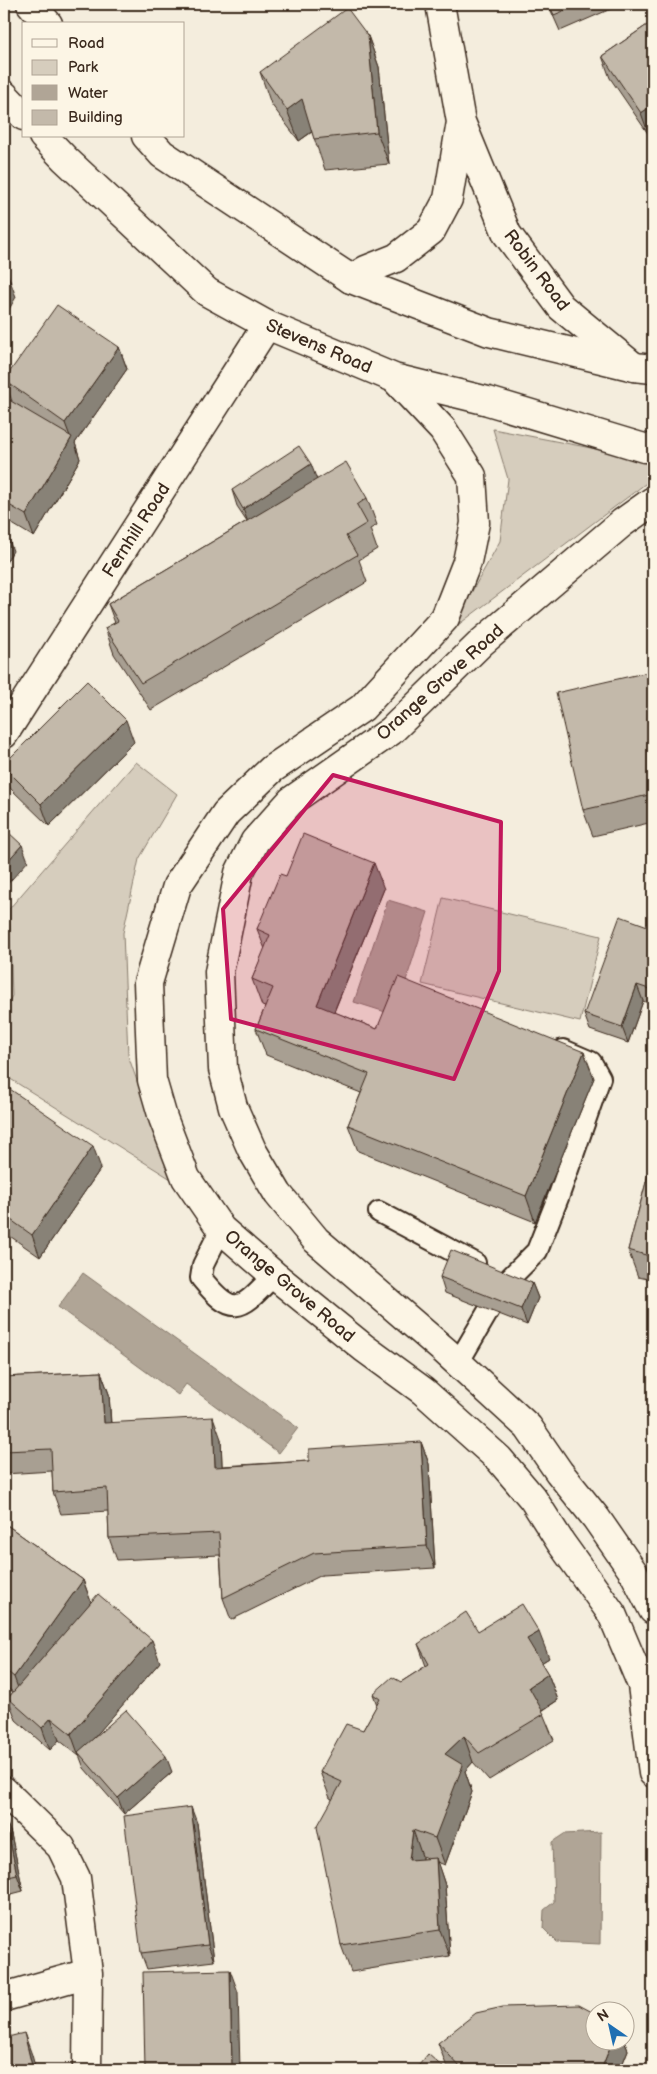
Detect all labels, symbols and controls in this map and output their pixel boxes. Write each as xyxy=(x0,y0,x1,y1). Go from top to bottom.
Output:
legend xyxy=(22,22,185,138)
text: Road xyxy=(68,34,104,53)
text: Park xyxy=(68,58,99,77)
text: Water xyxy=(68,84,108,103)
text: Building xyxy=(68,108,123,127)
street label: Robin Road xyxy=(499,226,574,315)
street label: Stevens Road xyxy=(263,315,375,378)
street label: Fernhill Road xyxy=(98,479,175,581)
street label: Orange Grove Road xyxy=(373,620,508,745)
street label: Orange Grove Road xyxy=(220,1226,359,1347)
north arrow xyxy=(584,2002,634,2052)
text: N xyxy=(594,2006,612,2026)

